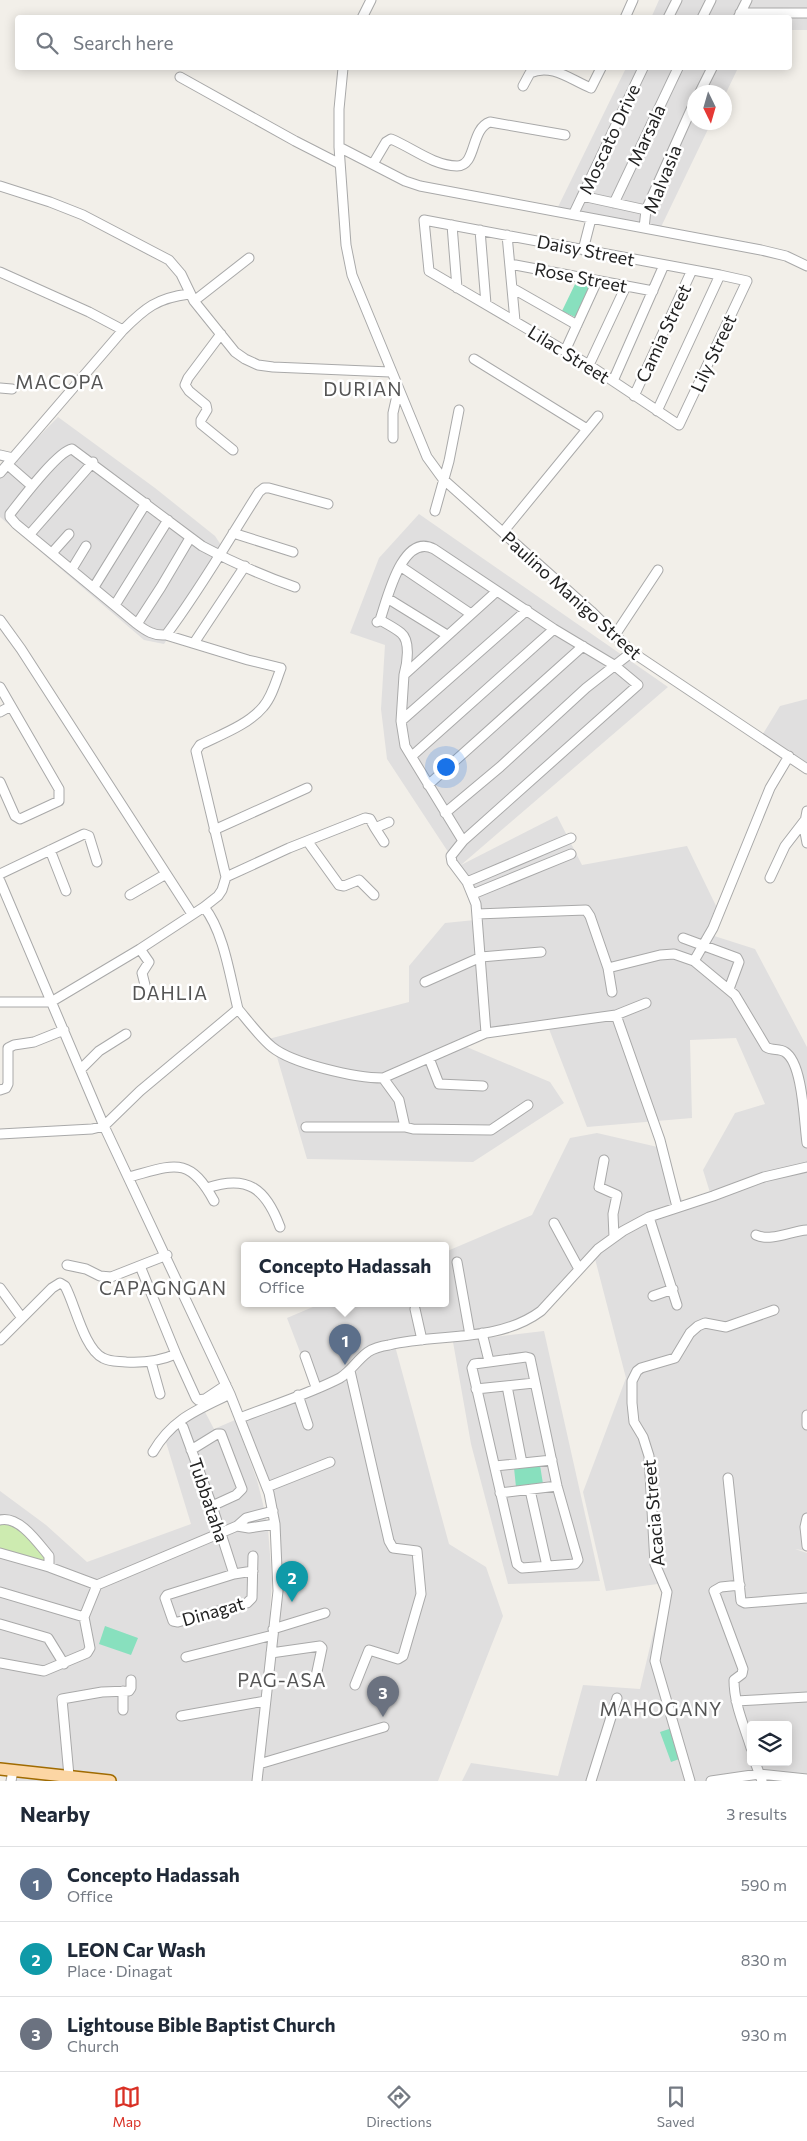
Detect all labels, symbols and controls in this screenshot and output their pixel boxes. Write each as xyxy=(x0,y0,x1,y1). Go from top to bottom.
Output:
search box xyxy=(15,15,792,70)
icon: search xyxy=(33,29,61,57)
text: Search here xyxy=(73,31,173,54)
street label: Moscato Drive xyxy=(574,80,644,198)
north arrow xyxy=(687,85,732,130)
street label: Marsala xyxy=(622,101,670,169)
street label: Malvasia xyxy=(638,142,686,216)
street label: Daisy Street xyxy=(535,230,637,270)
street label: Rose Street xyxy=(533,257,629,297)
street label: Camia Street xyxy=(631,280,695,386)
street label: Lily Street xyxy=(685,311,741,395)
street label: Lilac Street xyxy=(524,320,614,388)
district label: MACOPA xyxy=(15,370,105,393)
district label: DURIAN xyxy=(323,377,403,400)
street label: Paulino Manigo Street xyxy=(498,526,646,664)
your location xyxy=(433,754,459,780)
district label: DAHLIA xyxy=(132,981,208,1004)
popup xyxy=(241,1242,449,1307)
text: Concepto Hadassah xyxy=(259,1254,431,1277)
district label: CAPAGNGAN xyxy=(99,1276,227,1299)
text: Office xyxy=(259,1277,304,1296)
pin: 1 xyxy=(329,1324,361,1365)
street label: Tubbataha xyxy=(184,1455,234,1545)
street label: Acacia Street xyxy=(637,1458,669,1568)
pin: 2 xyxy=(276,1561,308,1602)
street label: Dinagat xyxy=(179,1592,247,1630)
district label: PAG-ASA xyxy=(237,1668,327,1691)
pin: 3 xyxy=(367,1676,399,1717)
district label: MAHOGANY xyxy=(600,1697,722,1720)
map controls xyxy=(747,1721,792,1766)
button: layers xyxy=(747,1721,792,1766)
text: Nearby xyxy=(20,1801,90,1826)
text: 3 results xyxy=(726,1804,787,1823)
text: Concepto Hadassah xyxy=(67,1863,240,1886)
text: 1 xyxy=(32,1875,40,1894)
text: 590 m xyxy=(741,1875,787,1894)
text: Office xyxy=(67,1886,113,1905)
text: LEON Car Wash xyxy=(67,1938,206,1961)
text: 2 xyxy=(31,1950,41,1969)
text: 830 m xyxy=(741,1950,787,1969)
text: Place · Dinagat xyxy=(67,1961,173,1980)
text: Lightouse Bible Baptist Church xyxy=(67,2013,335,2036)
text: 3 xyxy=(31,2025,41,2044)
text: 930 m xyxy=(741,2025,787,2044)
text: Church xyxy=(67,2036,119,2055)
tab: Map xyxy=(112,2083,141,2130)
tab: Directions xyxy=(366,2083,432,2130)
tab: Saved xyxy=(657,2083,695,2130)

